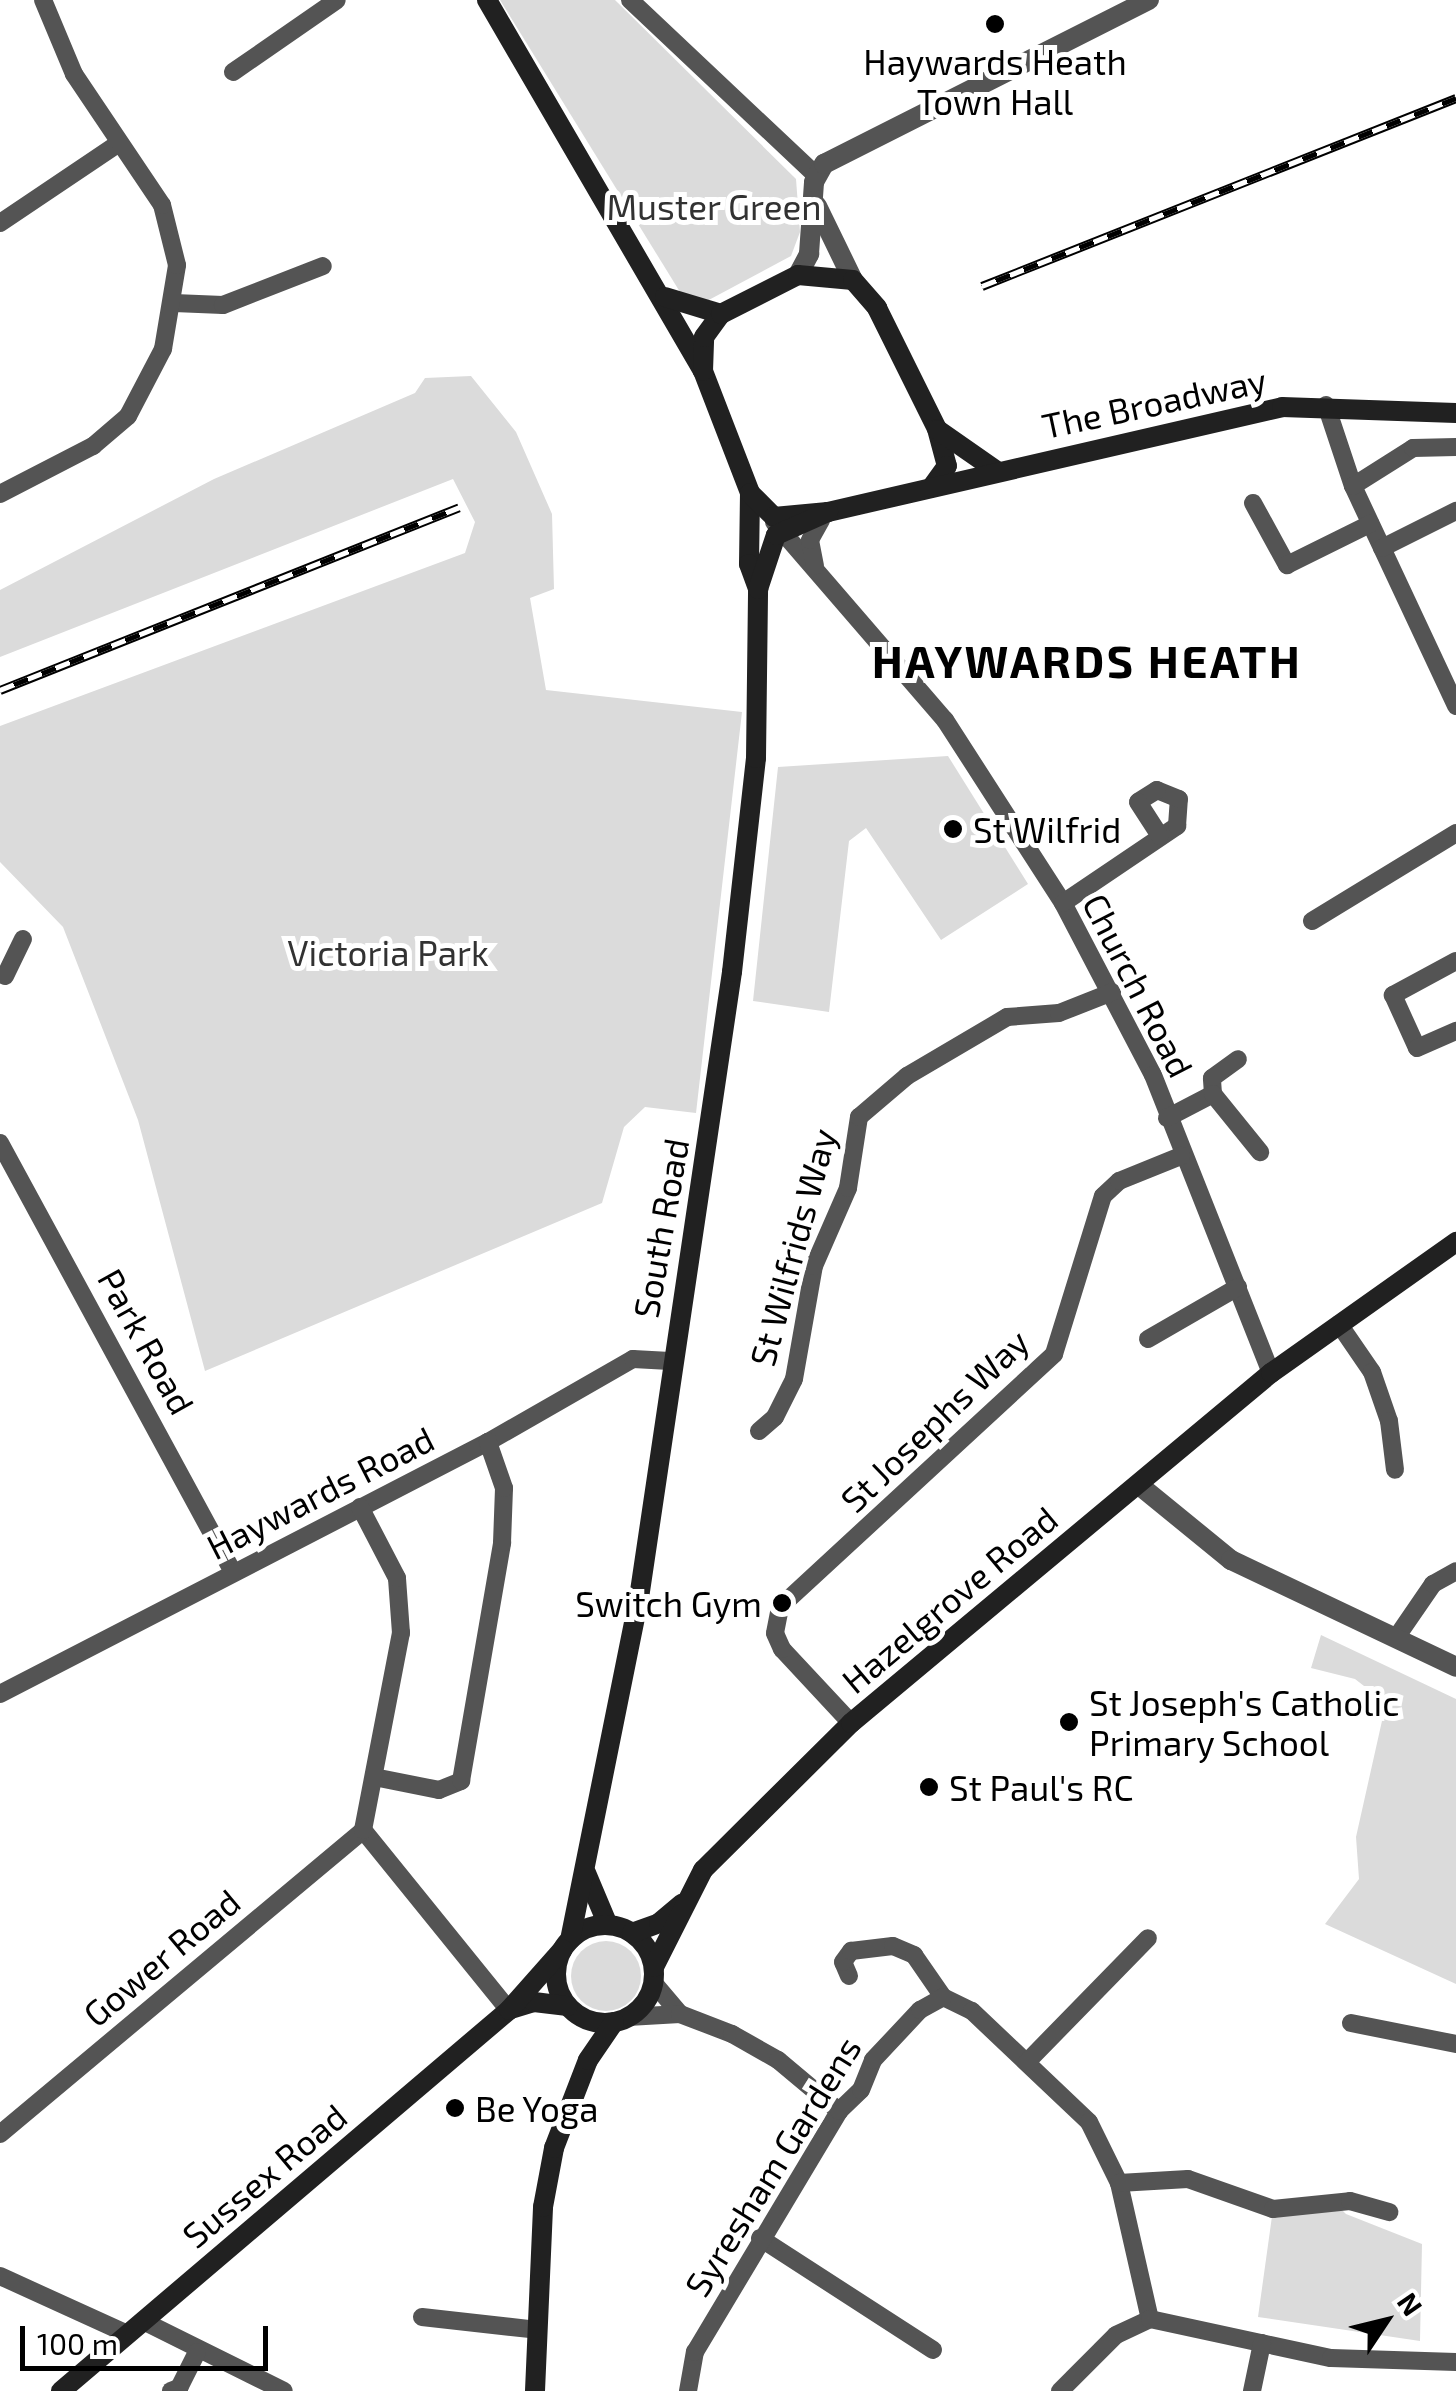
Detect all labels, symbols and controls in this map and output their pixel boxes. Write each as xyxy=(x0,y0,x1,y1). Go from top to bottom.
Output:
marker: Haywards Heath Town Hall xyxy=(984,13,1006,35)
place label: Haywards Heath Town Hall xyxy=(863,40,1127,122)
park label: Muster Green xyxy=(606,185,822,227)
street label: The Broadway xyxy=(1038,358,1270,446)
district label: HAYWARDS HEATH xyxy=(872,634,1302,688)
place label: St Wilfrid xyxy=(973,808,1122,850)
marker: St Wilfrid xyxy=(942,818,964,840)
street label: Church Road xyxy=(1075,887,1203,1083)
park label: Victoria Park xyxy=(287,931,489,973)
street label: St Wilfrids Way xyxy=(740,1123,844,1371)
street label: South Road xyxy=(624,1135,696,1321)
street label: Park Road xyxy=(90,1261,204,1421)
street label: St Josephs Way xyxy=(831,1320,1037,1520)
street label: Haywards Road xyxy=(200,1417,440,1567)
street label: Hazelgrove Road xyxy=(833,1497,1065,1701)
place label: Switch Gym xyxy=(575,1582,762,1624)
marker: Switch Gym xyxy=(771,1592,793,1614)
place label: St Joseph's Catholic Primary School xyxy=(1089,1681,1400,1763)
marker: St Joseph's Catholic Primary School xyxy=(1058,1711,1080,1733)
place label: St Paul's RC xyxy=(949,1766,1133,1808)
marker: St Paul's RC xyxy=(918,1776,940,1798)
street label: Gower Road xyxy=(74,1879,248,2035)
street label: Syresham Gardens xyxy=(675,2029,869,2303)
place label: Be Yoga xyxy=(475,2087,599,2129)
street label: Sussex Road xyxy=(174,2094,354,2256)
marker: Be Yoga xyxy=(444,2097,466,2119)
north arrow xyxy=(1336,2271,1436,2371)
text: N xyxy=(1391,2286,1430,2322)
scale bar xyxy=(25,2306,272,2368)
text: 100 m xyxy=(37,2325,118,2361)

